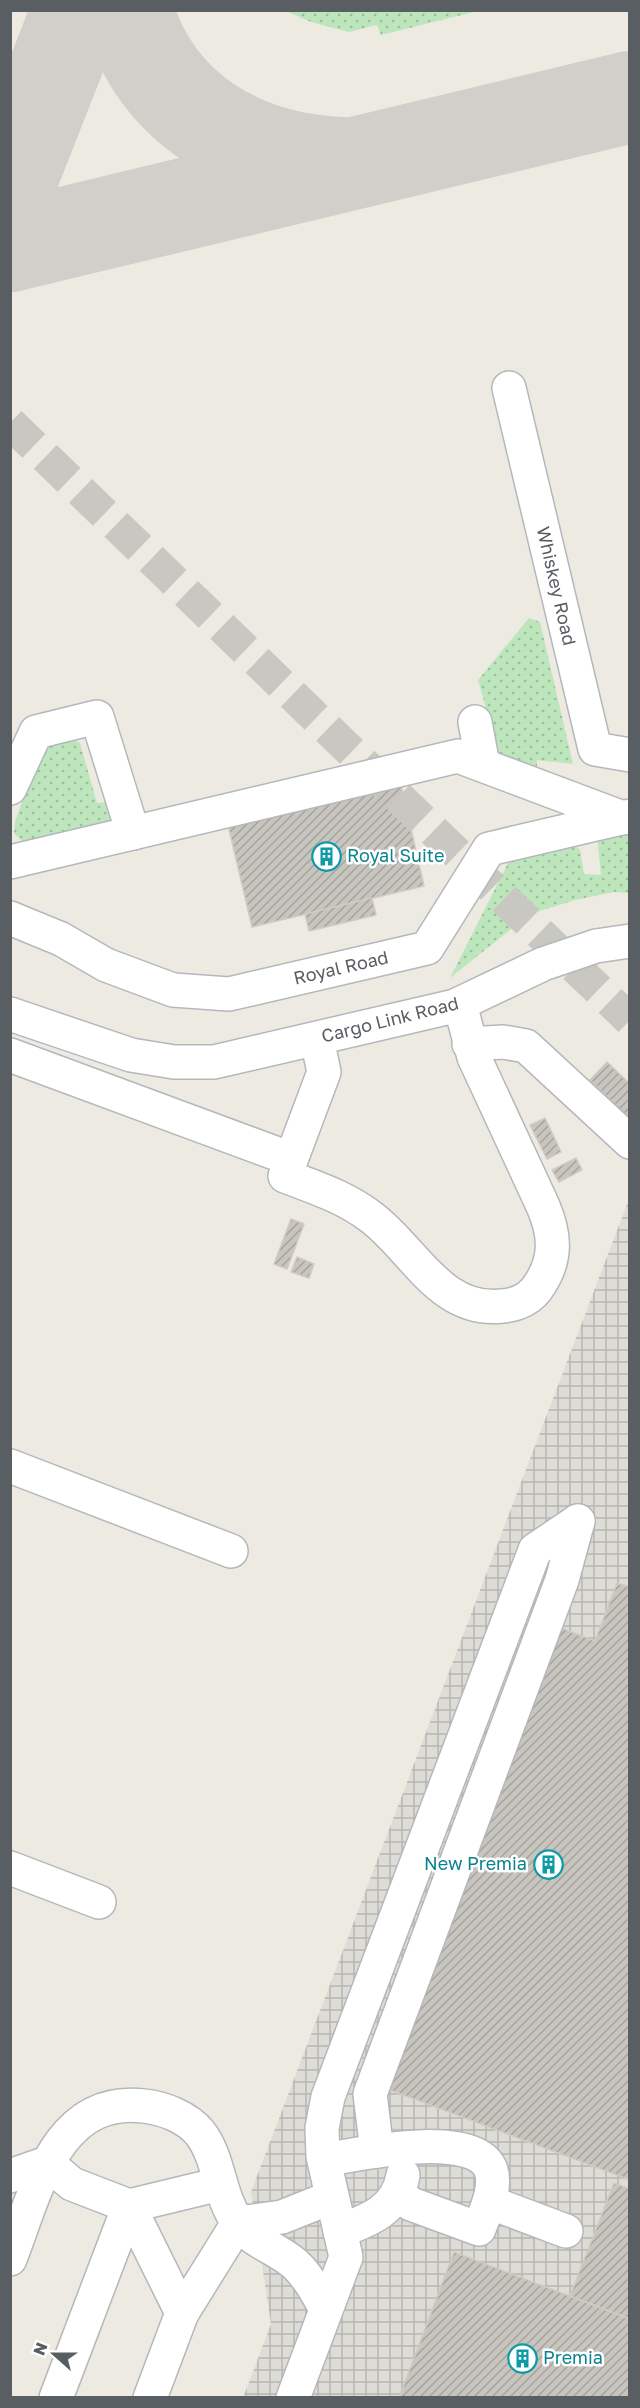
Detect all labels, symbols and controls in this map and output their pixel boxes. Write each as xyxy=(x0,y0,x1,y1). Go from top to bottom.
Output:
street label: Whiskey Road xyxy=(533,524,581,647)
building icon: Royal Suite xyxy=(310,840,342,872)
place label: Royal Suite xyxy=(347,844,444,866)
street label: Royal Road xyxy=(291,945,390,989)
street label: Cargo Link Road xyxy=(319,991,461,1047)
building icon: New Premia xyxy=(532,1848,564,1880)
place label: New Premia xyxy=(424,1852,527,1874)
north arrow xyxy=(24,2324,84,2384)
text: N xyxy=(28,2339,52,2358)
building icon: Premia xyxy=(506,2342,538,2374)
place label: Premia xyxy=(543,2346,603,2368)

